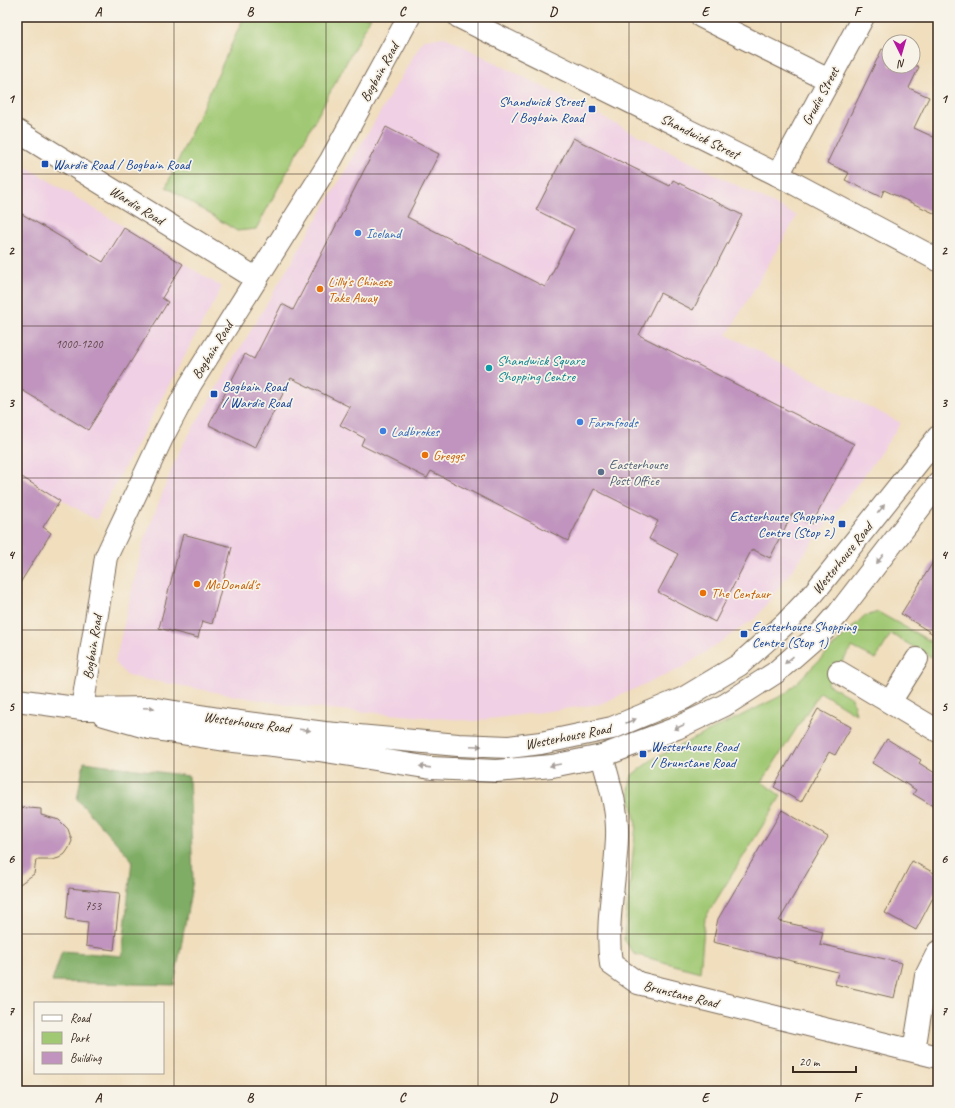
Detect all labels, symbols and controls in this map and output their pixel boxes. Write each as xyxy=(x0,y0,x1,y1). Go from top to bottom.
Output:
text: A xyxy=(95,4,103,20)
text: B xyxy=(247,4,255,20)
text: C xyxy=(399,4,407,20)
text: D xyxy=(549,4,558,20)
text: E xyxy=(702,4,711,20)
text: F xyxy=(854,4,863,20)
north arrow xyxy=(881,34,921,74)
street label: Bogbain Road xyxy=(356,38,404,105)
text: N xyxy=(896,57,906,71)
street label: Grudie Street xyxy=(798,63,843,128)
text: 1 xyxy=(8,91,16,107)
text: 1 xyxy=(941,91,949,107)
place label: Shandwick Street / Bogbain Road xyxy=(499,93,586,126)
marker: Shandwick Street / Bogbain Road xyxy=(587,104,597,114)
street label: Shandwick Street xyxy=(658,110,744,164)
place label: Wardie Road / Bogbain Road xyxy=(53,156,192,173)
marker: Wardie Road / Bogbain Road xyxy=(40,159,50,169)
street label: Wardie Road xyxy=(106,182,169,230)
place label: Iceland xyxy=(366,225,403,242)
marker: Iceland xyxy=(353,228,363,238)
text: 2 xyxy=(8,243,15,259)
text: 2 xyxy=(941,243,948,259)
place label: Lilly's Chinese Take Away xyxy=(328,273,393,306)
marker: Lilly's Chinese Take Away xyxy=(315,284,325,294)
street label: Bogbain Road xyxy=(188,316,238,382)
house number: 1000-1200 xyxy=(55,336,104,352)
place label: Shandwick Square Shopping Centre xyxy=(497,352,586,385)
marker: Shandwick Square Shopping Centre xyxy=(484,363,494,373)
place label: Bogbain Road / Wardie Road xyxy=(222,378,293,411)
marker: Bogbain Road / Wardie Road xyxy=(209,389,219,399)
text: 3 xyxy=(8,395,15,411)
text: 3 xyxy=(941,395,948,411)
place label: Farmfoods xyxy=(588,414,639,431)
marker: Farmfoods xyxy=(575,417,585,427)
place label: Ladbrokes xyxy=(391,423,440,440)
marker: Ladbrokes xyxy=(378,426,388,436)
place label: Greggs xyxy=(433,447,465,464)
marker: Greggs xyxy=(420,450,430,460)
place label: Easterhouse Post Office xyxy=(609,456,669,489)
marker: Easterhouse Post Office xyxy=(596,467,606,477)
one-way arrow xyxy=(877,504,886,515)
place label: Easterhouse Shopping Centre (Stop 2) xyxy=(730,508,835,541)
street label: Westerhouse Road xyxy=(808,517,878,597)
marker: Easterhouse Shopping Centre (Stop 2) xyxy=(837,519,847,529)
text: 4 xyxy=(8,547,16,563)
text: 4 xyxy=(941,547,949,563)
one-way arrow xyxy=(876,554,884,565)
place label: McDonald's xyxy=(205,576,261,593)
marker: McDonald's xyxy=(192,579,202,589)
place label: The Centaur xyxy=(711,585,772,602)
marker: The Centaur xyxy=(698,588,708,598)
street label: Bogbain Road xyxy=(79,611,106,680)
place label: Easterhouse Shopping Centre (Stop 1) xyxy=(752,618,857,651)
marker: Easterhouse Shopping Centre (Stop 1) xyxy=(739,629,749,639)
one-way arrow xyxy=(784,656,795,665)
text: 5 xyxy=(8,699,15,715)
text: 5 xyxy=(941,699,948,715)
one-way arrow xyxy=(143,705,155,712)
street label: Westerhouse Road xyxy=(203,708,294,737)
one-way arrow xyxy=(625,717,637,723)
street label: Westerhouse Road xyxy=(524,719,615,753)
one-way arrow xyxy=(672,725,684,731)
one-way arrow xyxy=(299,727,311,733)
place label: Westerhouse Road / Brunstane Road xyxy=(651,738,741,771)
one-way arrow xyxy=(470,743,483,749)
marker: Westerhouse Road / Brunstane Road xyxy=(638,749,648,759)
one-way arrow xyxy=(548,762,561,768)
one-way arrow xyxy=(419,764,431,770)
text: 6 xyxy=(8,851,15,867)
text: 6 xyxy=(941,851,948,867)
house number: 753 xyxy=(85,898,103,914)
street label: Brunstane Road xyxy=(642,977,722,1013)
legend xyxy=(34,1002,164,1074)
text: 7 xyxy=(8,1003,15,1019)
text: 7 xyxy=(941,1003,948,1019)
text: Road xyxy=(70,1010,92,1026)
text: Park xyxy=(70,1030,91,1046)
scale bar xyxy=(793,1048,856,1074)
text: Building xyxy=(70,1050,102,1066)
text: 20 m xyxy=(799,1054,821,1070)
text: A xyxy=(95,1090,103,1106)
text: B xyxy=(247,1090,255,1106)
text: C xyxy=(399,1090,407,1106)
text: D xyxy=(549,1090,558,1106)
text: E xyxy=(702,1090,711,1106)
text: F xyxy=(854,1090,863,1106)

